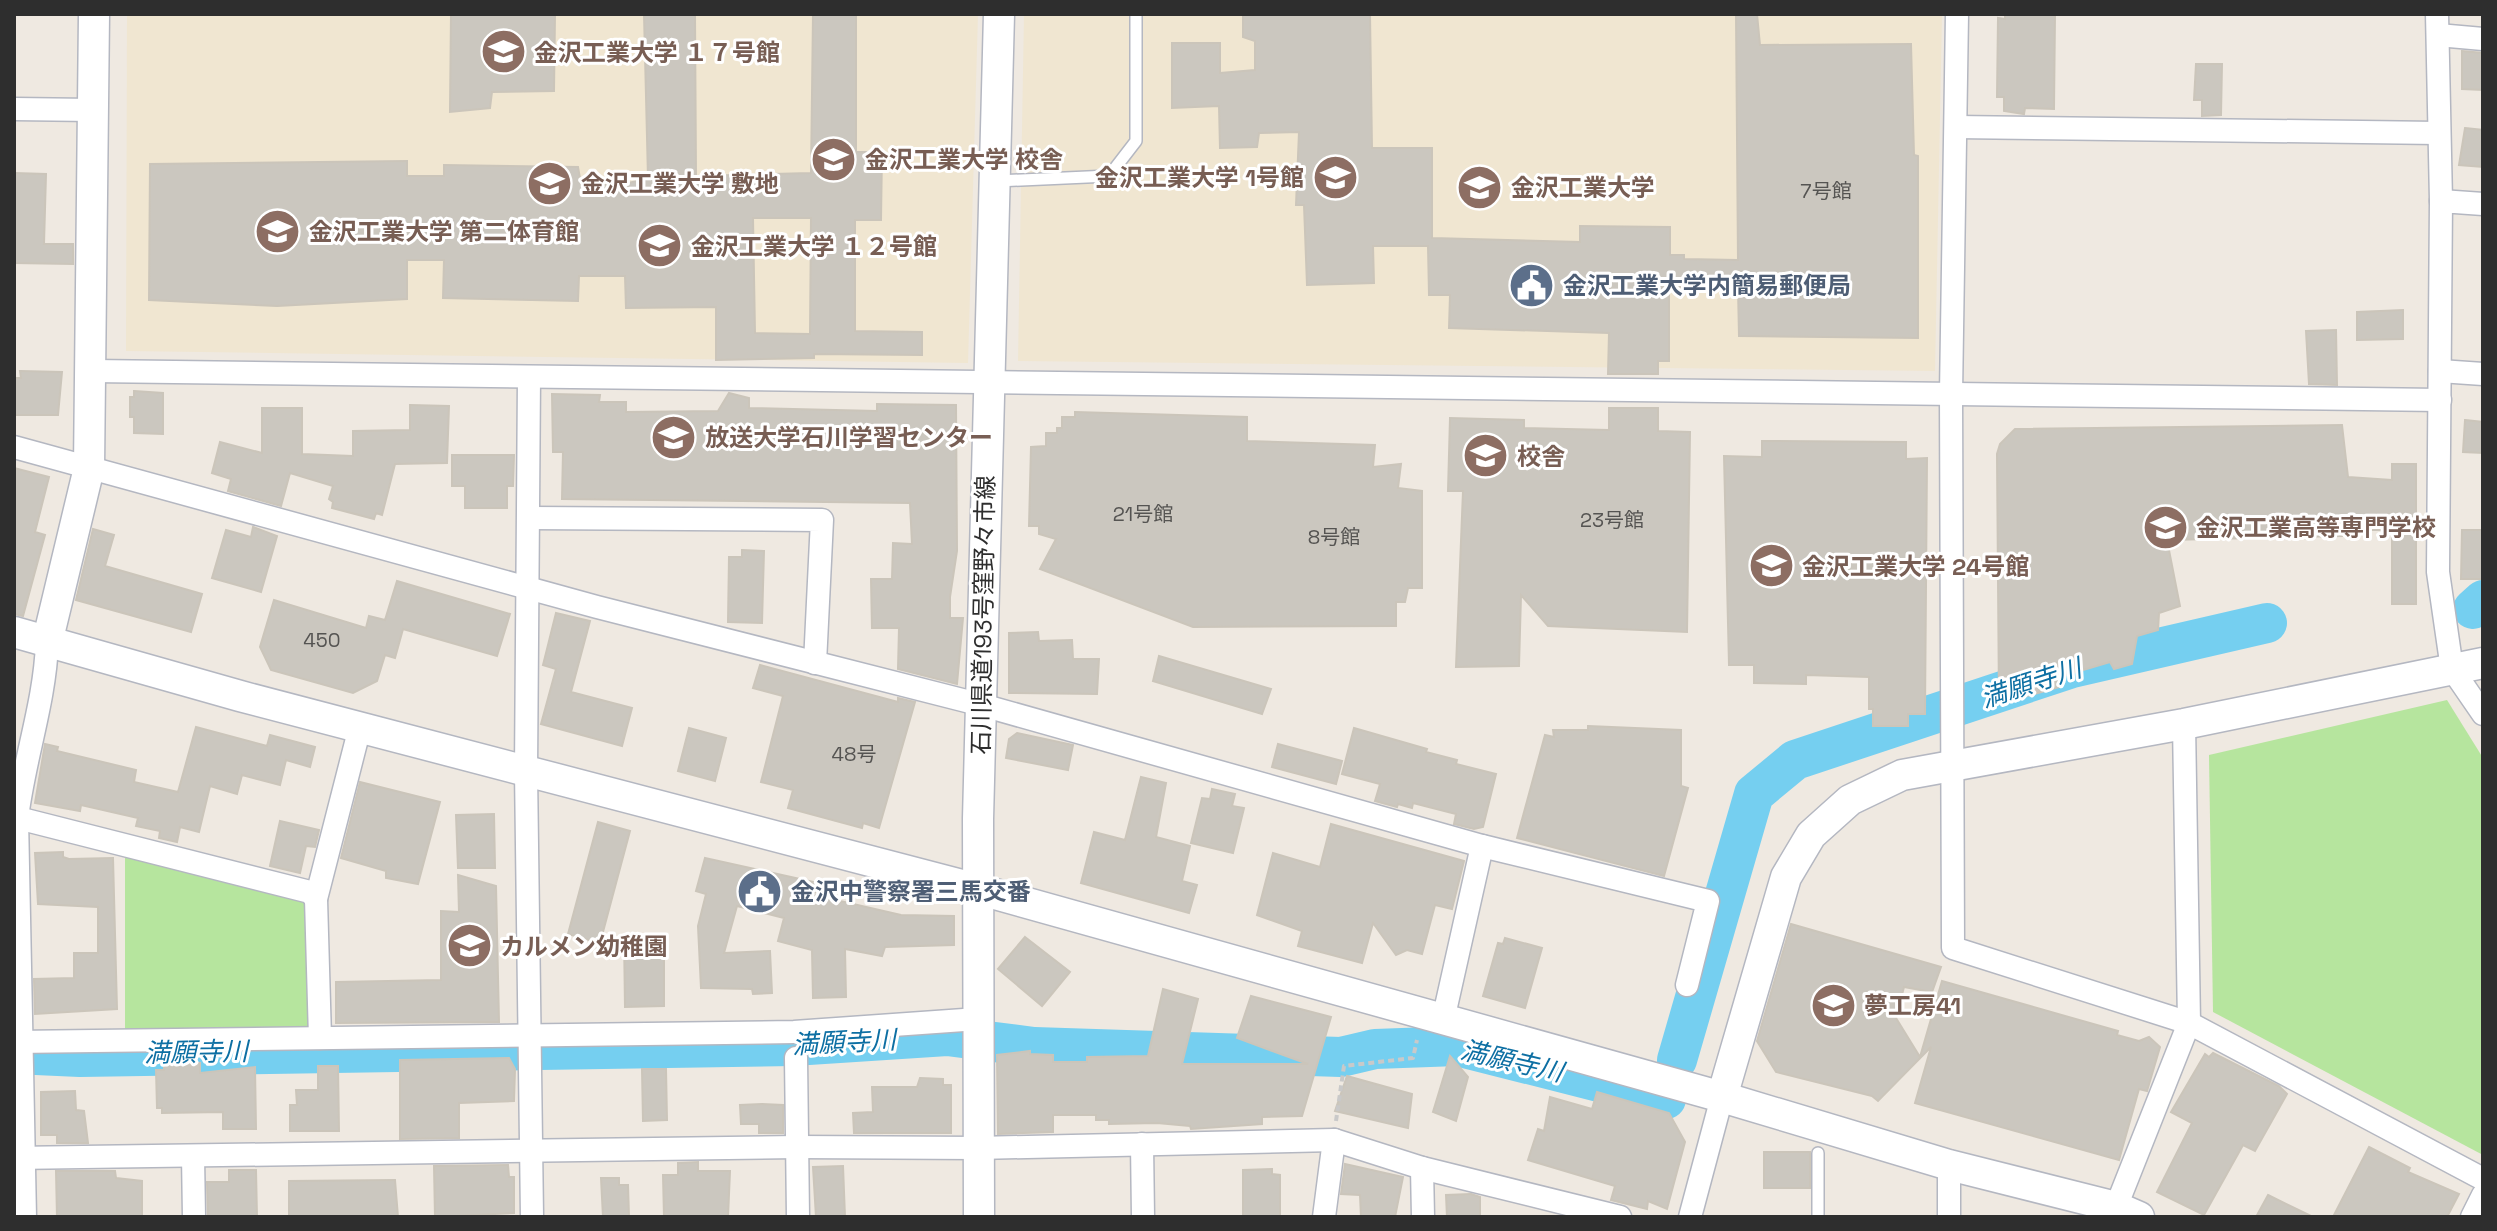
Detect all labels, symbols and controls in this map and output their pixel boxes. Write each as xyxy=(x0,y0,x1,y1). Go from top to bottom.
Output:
school or university icon: 金沢工業大学 １７号館 xyxy=(479,28,527,76)
place label: 金沢工業大学 １７号館 xyxy=(534,37,780,68)
school or university icon: 金沢工業大学 校舎 xyxy=(810,135,858,183)
place label: 金沢工業大学 校舎 xyxy=(865,144,1063,175)
school or university icon: 金沢工業大学 1号館 xyxy=(1311,153,1359,201)
school or university icon: 金沢工業大学 敷地 xyxy=(526,159,574,207)
place label: 金沢工業大学 1号館 xyxy=(1095,162,1304,193)
school or university icon: 金沢工業大学 xyxy=(1456,163,1504,211)
place label: 金沢工業大学 敷地 xyxy=(581,168,779,199)
place label: 金沢工業大学 xyxy=(1511,172,1655,203)
house number: 7号館 xyxy=(1800,178,1852,204)
school or university icon: 金沢工業大学 第二体育館 xyxy=(254,207,302,255)
place label: 金沢工業大学 第二体育館 xyxy=(309,216,579,247)
school or university icon: 金沢工業大学 １２号館 xyxy=(636,222,684,270)
place label: 金沢工業大学 １２号館 xyxy=(691,231,937,262)
public building icon: 金沢工業大学内簡易郵便局 xyxy=(1508,261,1556,309)
place label: 金沢工業大学内簡易郵便局 xyxy=(1563,270,1851,301)
school or university icon: 放送大学石川学習センター xyxy=(650,413,698,461)
place label: 放送大学石川学習センター xyxy=(705,422,993,453)
school or university icon: 校舎 xyxy=(1462,432,1510,480)
place label: 校舎 xyxy=(1517,441,1565,472)
street label: 石川県道193号窪野々市線 xyxy=(965,475,1001,755)
house number: 21号館 xyxy=(1113,501,1173,527)
school or university icon: 金沢工業高等専門学校 xyxy=(2141,503,2189,551)
house number: 23号館 xyxy=(1580,507,1644,533)
place label: 金沢工業高等専門学校 xyxy=(2196,512,2436,543)
house number: 8号館 xyxy=(1308,524,1360,550)
school or university icon: 金沢工業大学 24号館 xyxy=(1747,542,1795,590)
place label: 金沢工業大学 24号館 xyxy=(1802,551,2029,582)
house number: 450 xyxy=(303,627,341,653)
water label: 満願寺川 xyxy=(1976,650,2089,715)
house number: 48号 xyxy=(832,741,876,767)
public building icon: 金沢中警察署三馬交番 xyxy=(736,867,784,915)
place label: 金沢中警察署三馬交番 xyxy=(791,876,1031,907)
school or university icon: カルメン幼稚園 xyxy=(445,922,493,970)
place label: カルメン幼稚園 xyxy=(500,931,668,962)
school or university icon: 夢工房41 xyxy=(1809,981,1857,1029)
place label: 夢工房41 xyxy=(1864,990,1961,1021)
water label: 満願寺川 xyxy=(791,1022,900,1062)
water label: 満願寺川 xyxy=(1458,1033,1569,1090)
water label: 満願寺川 xyxy=(144,1034,251,1070)

